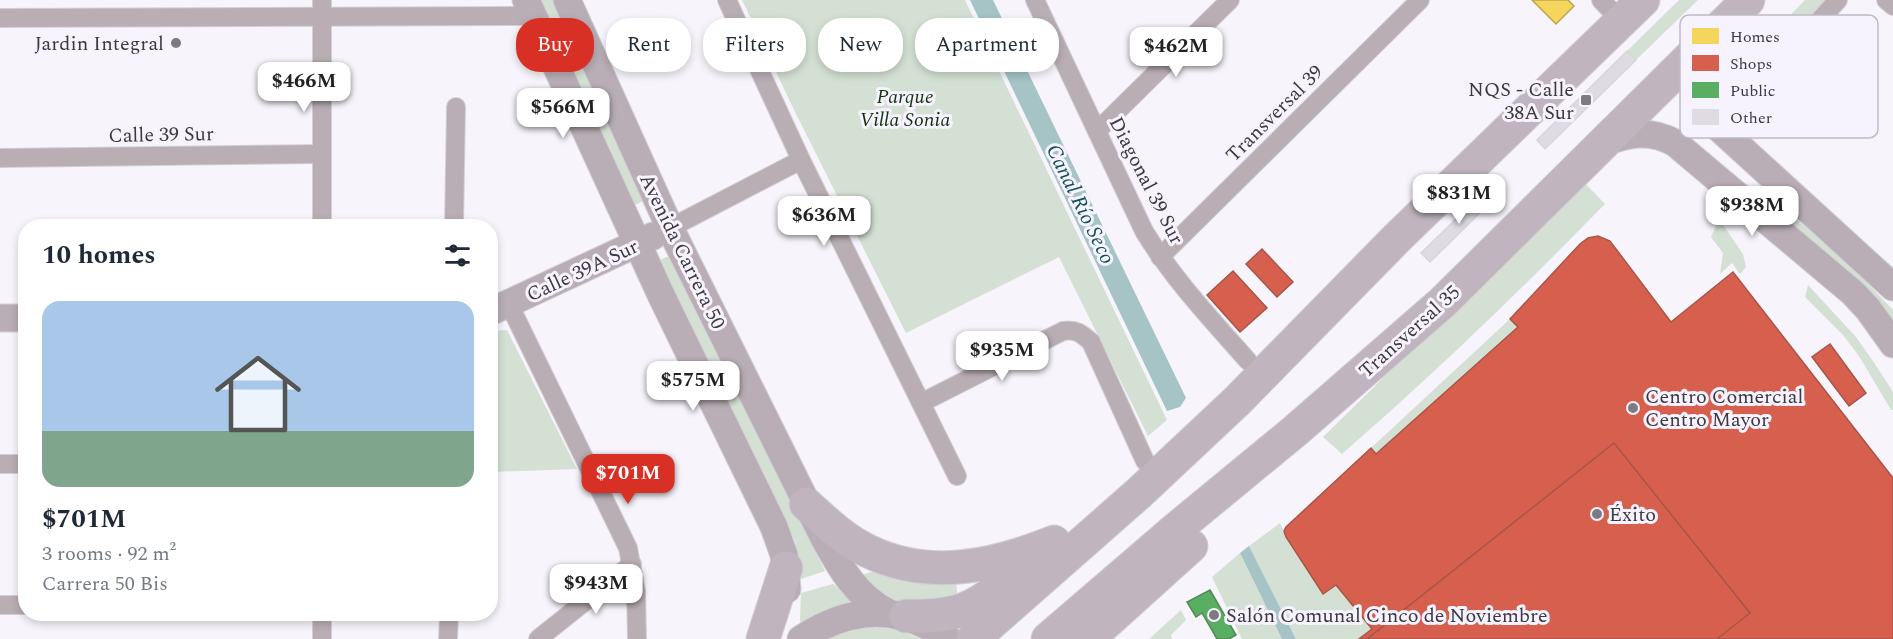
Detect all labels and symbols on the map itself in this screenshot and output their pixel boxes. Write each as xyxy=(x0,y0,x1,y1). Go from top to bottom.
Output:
legend xyxy=(1680,15,1878,138)
text: Homes xyxy=(1730,25,1780,49)
pin: $462M xyxy=(1134,27,1218,78)
place label: Jardin Integral xyxy=(34,29,164,59)
marker: Jardin Integral xyxy=(169,36,183,50)
text: Shops xyxy=(1730,52,1772,76)
street label: Transversal 39 xyxy=(1219,58,1330,169)
pin: $466M xyxy=(262,62,346,113)
place label: NQS - Calle 38A Sur xyxy=(1468,75,1574,128)
text: Public xyxy=(1730,79,1776,103)
park label: Parque Villa Sonia xyxy=(860,82,950,135)
pin: $566M xyxy=(521,88,605,139)
marker: NQS - Calle 38A Sur xyxy=(1579,93,1593,107)
text: Other xyxy=(1730,106,1772,130)
street label: Diagonal 39 Sur xyxy=(1101,111,1191,250)
street label: Calle 39 Sur xyxy=(108,119,214,151)
water label: Canal Río Seco xyxy=(1037,139,1123,270)
street label: Avenida Carrera 50 xyxy=(631,168,733,334)
pin: $831M xyxy=(1417,174,1501,225)
pin: $938M xyxy=(1710,186,1794,237)
pin: $636M xyxy=(782,196,866,247)
street label: Calle 39A Sur xyxy=(522,232,643,310)
street label: Transversal 35 xyxy=(1352,278,1467,386)
pin: $935M xyxy=(960,331,1044,382)
pin: $575M xyxy=(651,361,735,412)
place label: Centro Comercial Centro Mayor xyxy=(1645,382,1803,435)
marker: Centro Comercial Centro Mayor xyxy=(1626,401,1640,415)
pin: $701M xyxy=(586,454,670,505)
place label: Éxito xyxy=(1609,500,1656,530)
marker: Éxito xyxy=(1590,507,1604,521)
pin: $943M xyxy=(554,564,638,615)
place label: Salón Comunal Cinco de Noviembre xyxy=(1226,601,1548,631)
marker: Salón Comunal Cinco de Noviembre xyxy=(1207,608,1221,622)

